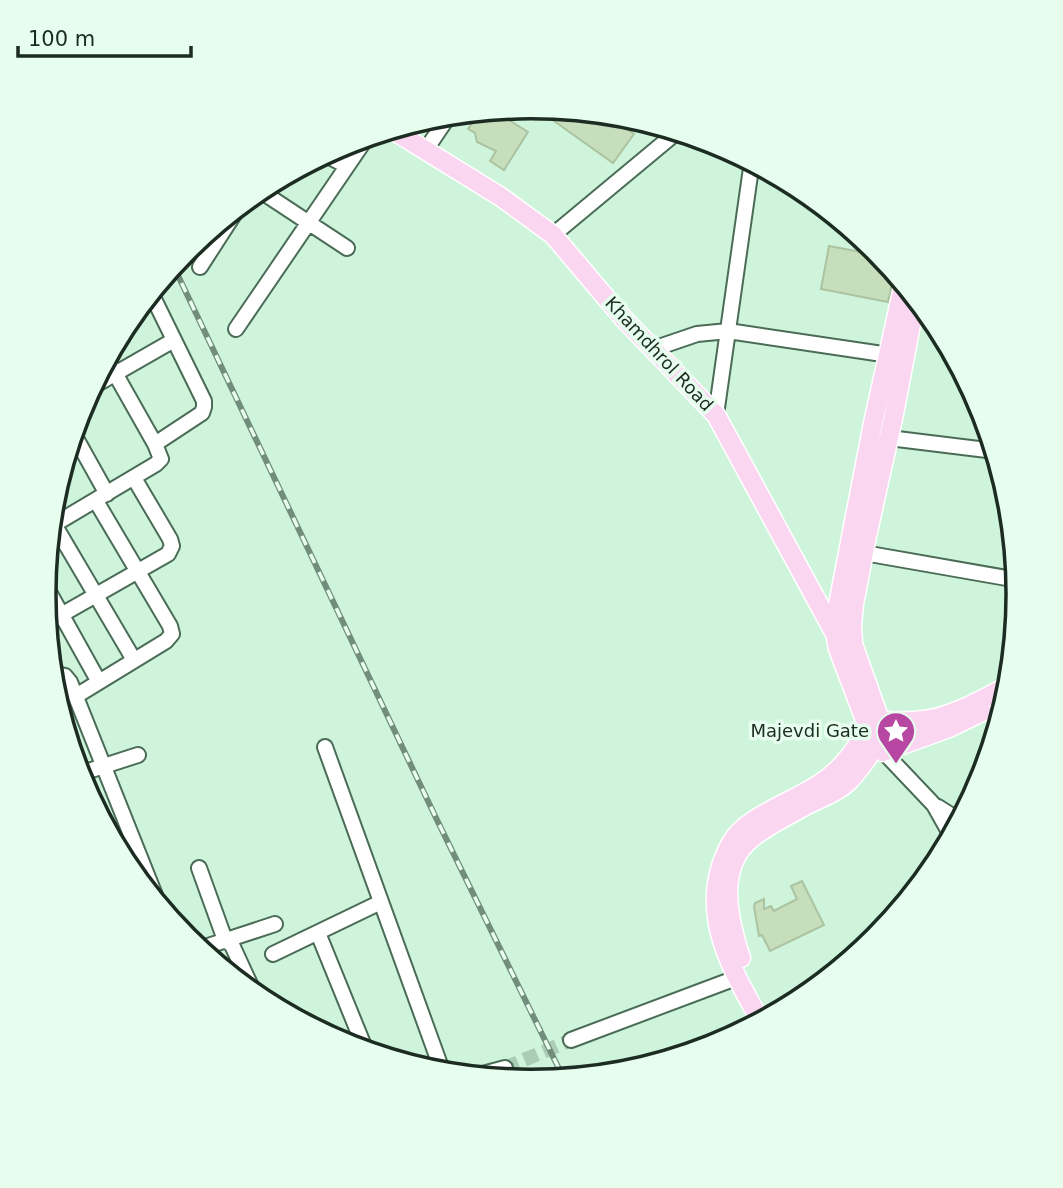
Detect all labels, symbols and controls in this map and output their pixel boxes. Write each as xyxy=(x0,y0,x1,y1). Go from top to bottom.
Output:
scale bar xyxy=(18,14,191,58)
text: 100 m xyxy=(28,27,95,51)
street label: Khamdhrol Road xyxy=(601,292,718,415)
place icon: Majevdi Gate xyxy=(875,710,917,765)
place label: Majevdi Gate xyxy=(750,720,869,741)

